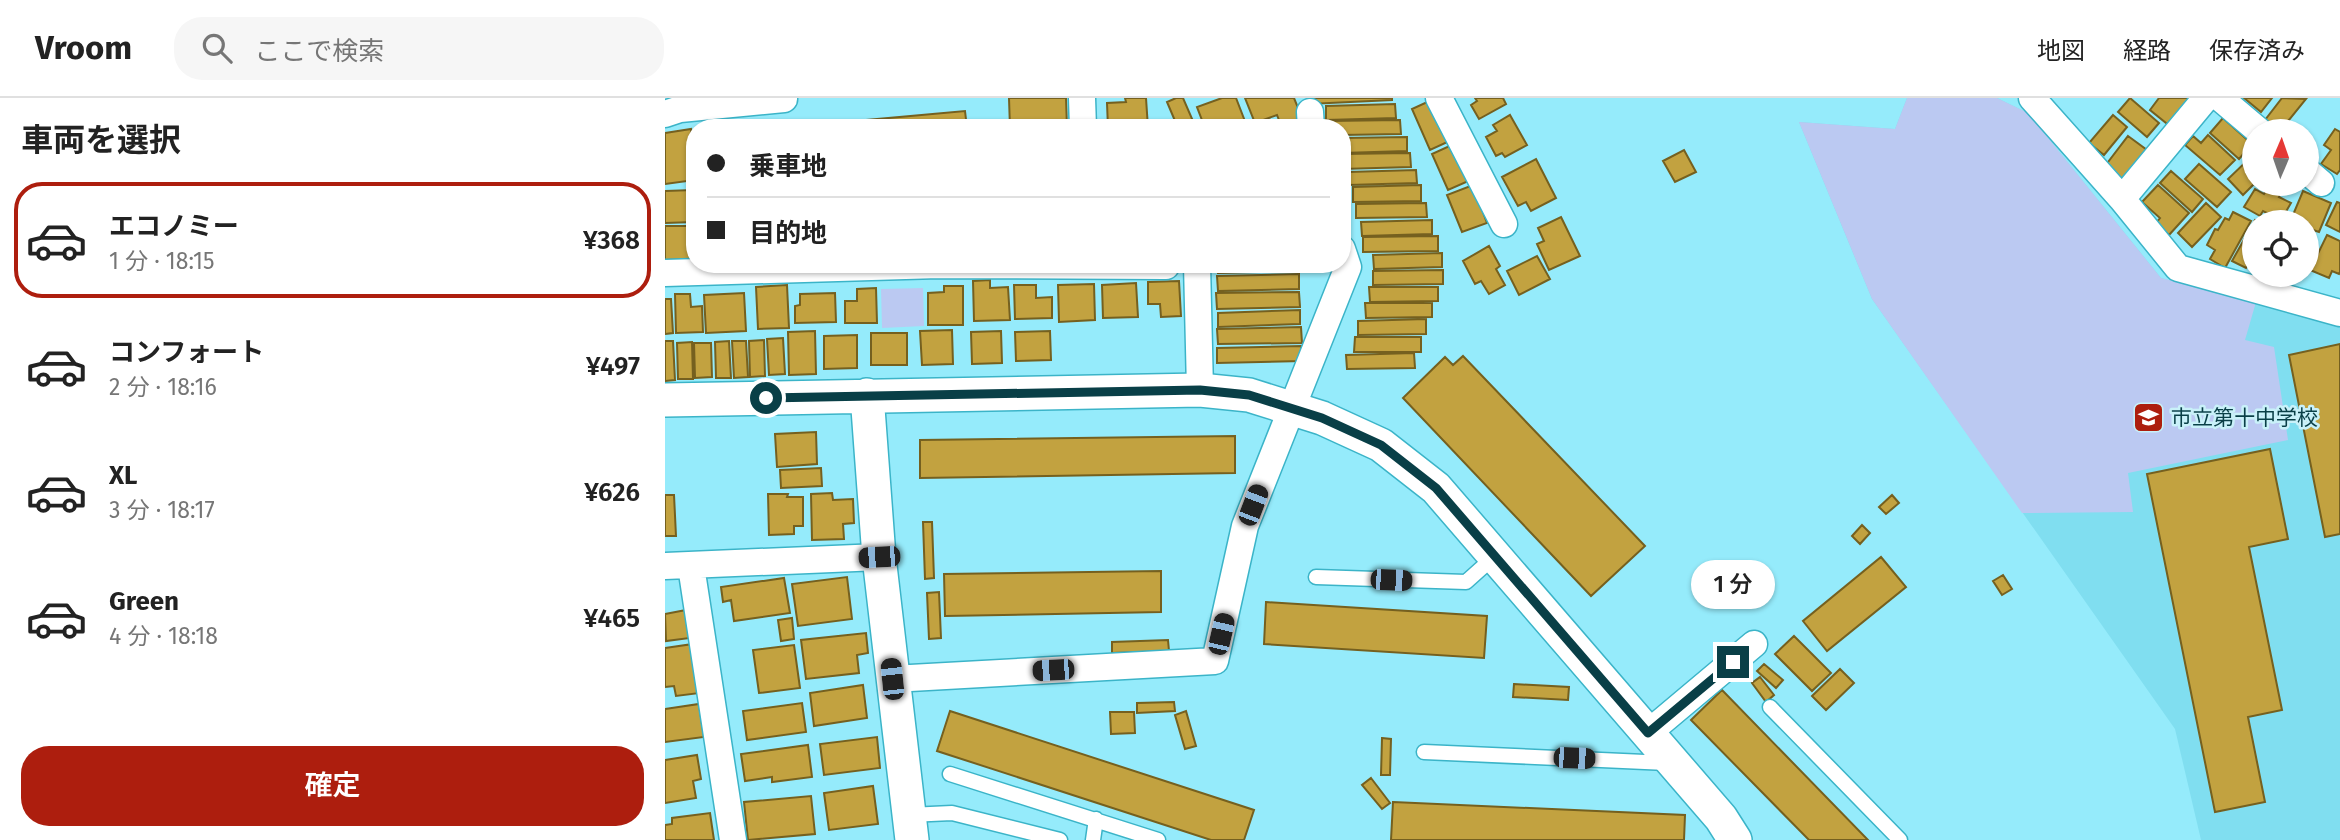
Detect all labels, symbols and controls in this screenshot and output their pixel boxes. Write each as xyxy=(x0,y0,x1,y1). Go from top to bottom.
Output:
search box xyxy=(174,17,664,80)
text: Vroom xyxy=(35,28,132,68)
icon: search xyxy=(198,29,236,67)
text: ここで検索 xyxy=(254,36,384,67)
text: 地図 xyxy=(2037,37,2085,65)
text: 経路 xyxy=(2123,37,2171,65)
text: 保存済み xyxy=(2209,37,2305,65)
north arrow xyxy=(2242,119,2319,196)
map controls xyxy=(2242,119,2319,287)
text: 車両を選択 xyxy=(21,121,181,159)
text: 乗車地 xyxy=(749,151,827,182)
icon: car xyxy=(25,209,88,272)
button: locate xyxy=(2242,210,2319,287)
text: エコノミー xyxy=(109,211,239,242)
text: 目的地 xyxy=(749,218,827,249)
text: ¥368 xyxy=(583,225,640,256)
text: 1 分 · 18:15 xyxy=(109,247,214,275)
icon: car xyxy=(25,335,88,398)
text: コンフォート xyxy=(109,337,264,368)
text: ¥497 xyxy=(586,351,640,382)
text: 2 分 · 18:16 xyxy=(109,373,217,401)
route start xyxy=(750,382,782,414)
school or university icon: 市立第十中学校 xyxy=(2131,401,2165,435)
place label: 市立第十中学校 xyxy=(2171,405,2318,431)
text: XL xyxy=(109,460,137,491)
icon: car xyxy=(25,461,88,524)
text: ¥626 xyxy=(584,477,640,508)
car xyxy=(1236,482,1271,528)
text: 3 分 · 18:17 xyxy=(109,496,215,524)
car xyxy=(858,545,901,569)
callout: 1 分 xyxy=(1691,560,1775,610)
car xyxy=(1370,569,1413,591)
text: 1 分 xyxy=(1713,570,1753,598)
text: Green xyxy=(109,586,179,617)
icon: car xyxy=(25,587,88,650)
text: ¥465 xyxy=(583,603,640,634)
car xyxy=(1207,611,1236,657)
text: 4 分 · 18:18 xyxy=(109,622,218,650)
route end xyxy=(1717,646,1749,678)
car xyxy=(880,657,905,701)
car xyxy=(1032,658,1075,682)
button: 確定 xyxy=(21,746,644,826)
car xyxy=(1553,747,1596,769)

